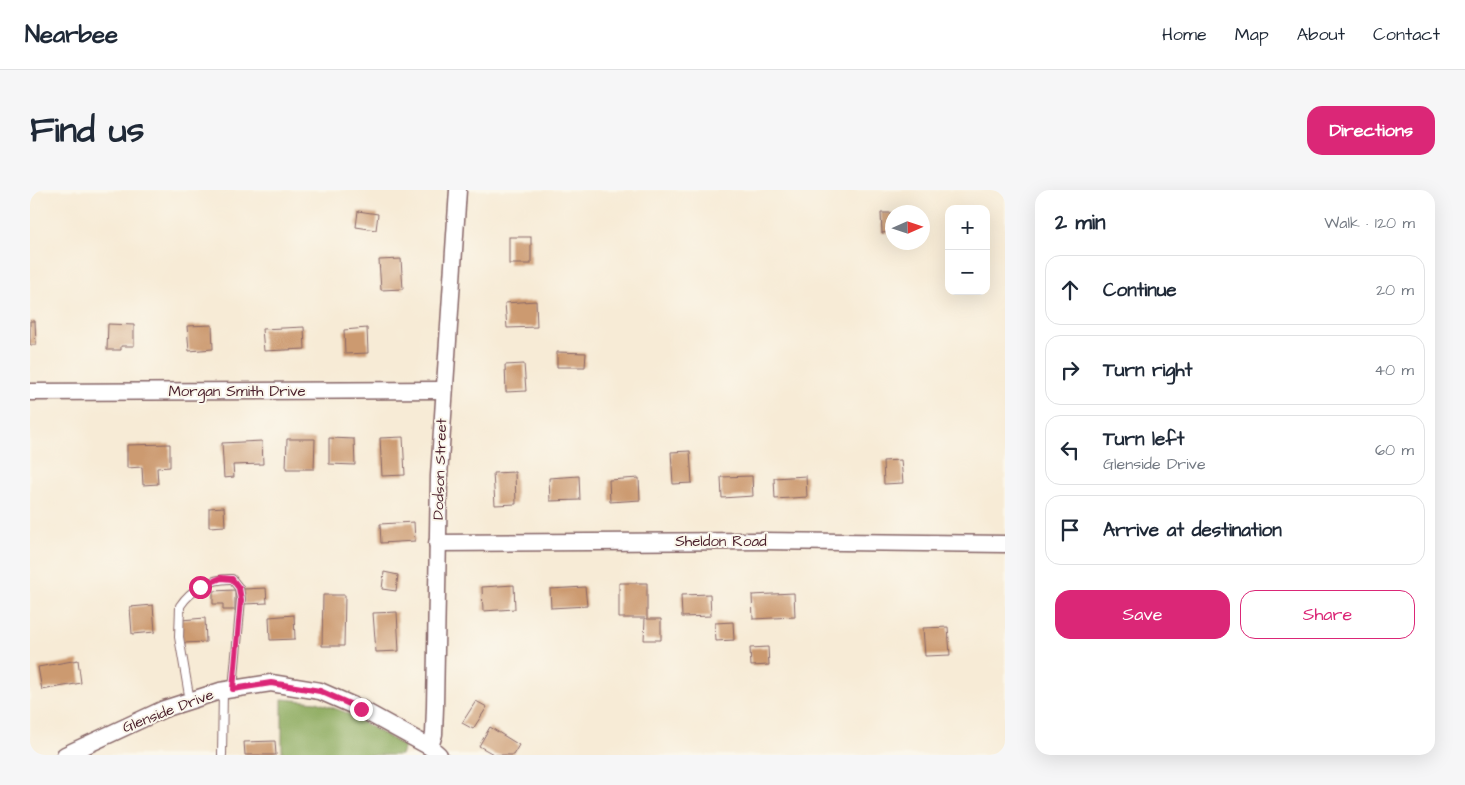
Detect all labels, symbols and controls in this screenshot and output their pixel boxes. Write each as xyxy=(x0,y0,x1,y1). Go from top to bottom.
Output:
text: Nearbee xyxy=(25,18,118,52)
text: Home xyxy=(1162,22,1207,47)
text: Map xyxy=(1235,22,1269,47)
text: About xyxy=(1297,22,1345,47)
text: Contact xyxy=(1373,22,1440,47)
text: Find us xyxy=(30,106,144,155)
button: Directions xyxy=(1307,106,1435,155)
north arrow xyxy=(885,205,930,250)
map controls xyxy=(945,205,990,295)
button: + xyxy=(945,205,990,250)
text: 2 min xyxy=(1055,208,1105,237)
text: Walk · 120 m xyxy=(1324,212,1415,234)
button: − xyxy=(945,250,990,295)
icon: ahead xyxy=(1056,276,1084,304)
text: Continue xyxy=(1103,277,1177,304)
text: 20 m xyxy=(1376,279,1414,301)
icon: right xyxy=(1056,356,1084,384)
text: Turn right xyxy=(1103,357,1192,384)
text: 40 m xyxy=(1374,359,1414,381)
street label: Morgan Smith Drive xyxy=(168,381,306,403)
street label: Dodson Street xyxy=(428,418,452,520)
text: Turn left xyxy=(1103,426,1184,453)
icon: left xyxy=(1056,436,1084,464)
text: 60 m xyxy=(1375,439,1414,461)
text: Glenside Drive xyxy=(1103,453,1206,475)
icon: arrive xyxy=(1056,516,1084,544)
text: Arrive at destination xyxy=(1103,517,1282,544)
street label: Sheldon Road xyxy=(675,531,767,552)
route start xyxy=(189,576,212,599)
button: Save xyxy=(1055,590,1230,639)
button: Share xyxy=(1240,590,1415,639)
street label: Glenside Drive xyxy=(119,684,217,738)
route end xyxy=(350,698,373,721)

